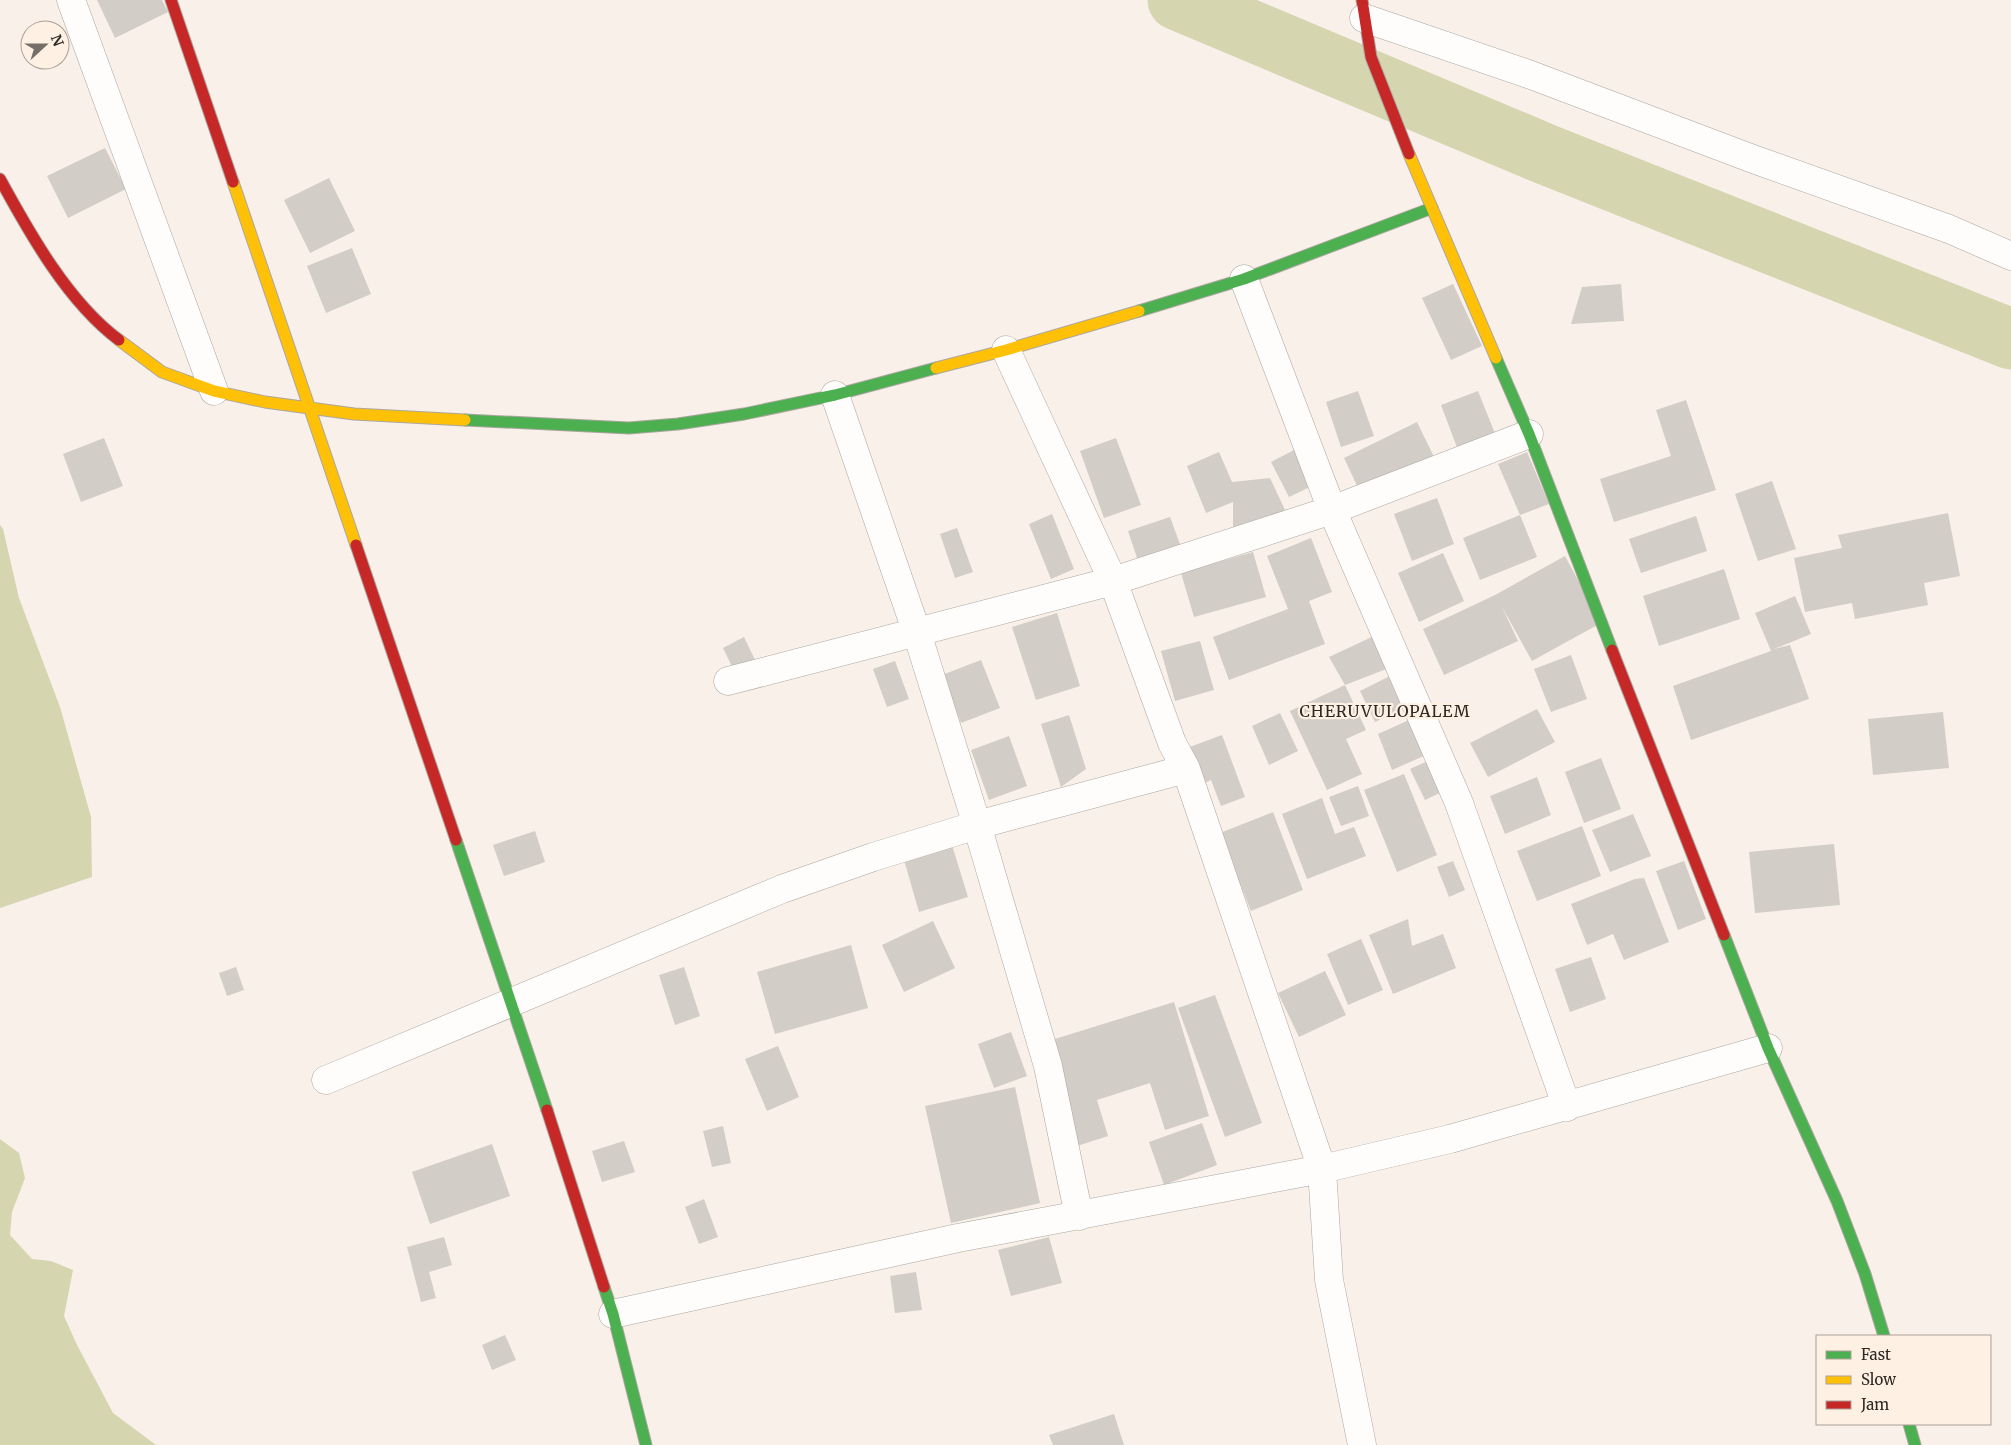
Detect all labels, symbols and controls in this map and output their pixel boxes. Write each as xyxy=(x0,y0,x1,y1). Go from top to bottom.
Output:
north arrow xyxy=(20,20,70,70)
text: N xyxy=(47,32,68,49)
district label: CHERUVULOPALEM xyxy=(1299,701,1471,721)
legend xyxy=(1816,1335,1991,1425)
text: Fast xyxy=(1861,1345,1891,1364)
text: Slow xyxy=(1861,1370,1896,1389)
text: Jam xyxy=(1860,1395,1889,1414)

